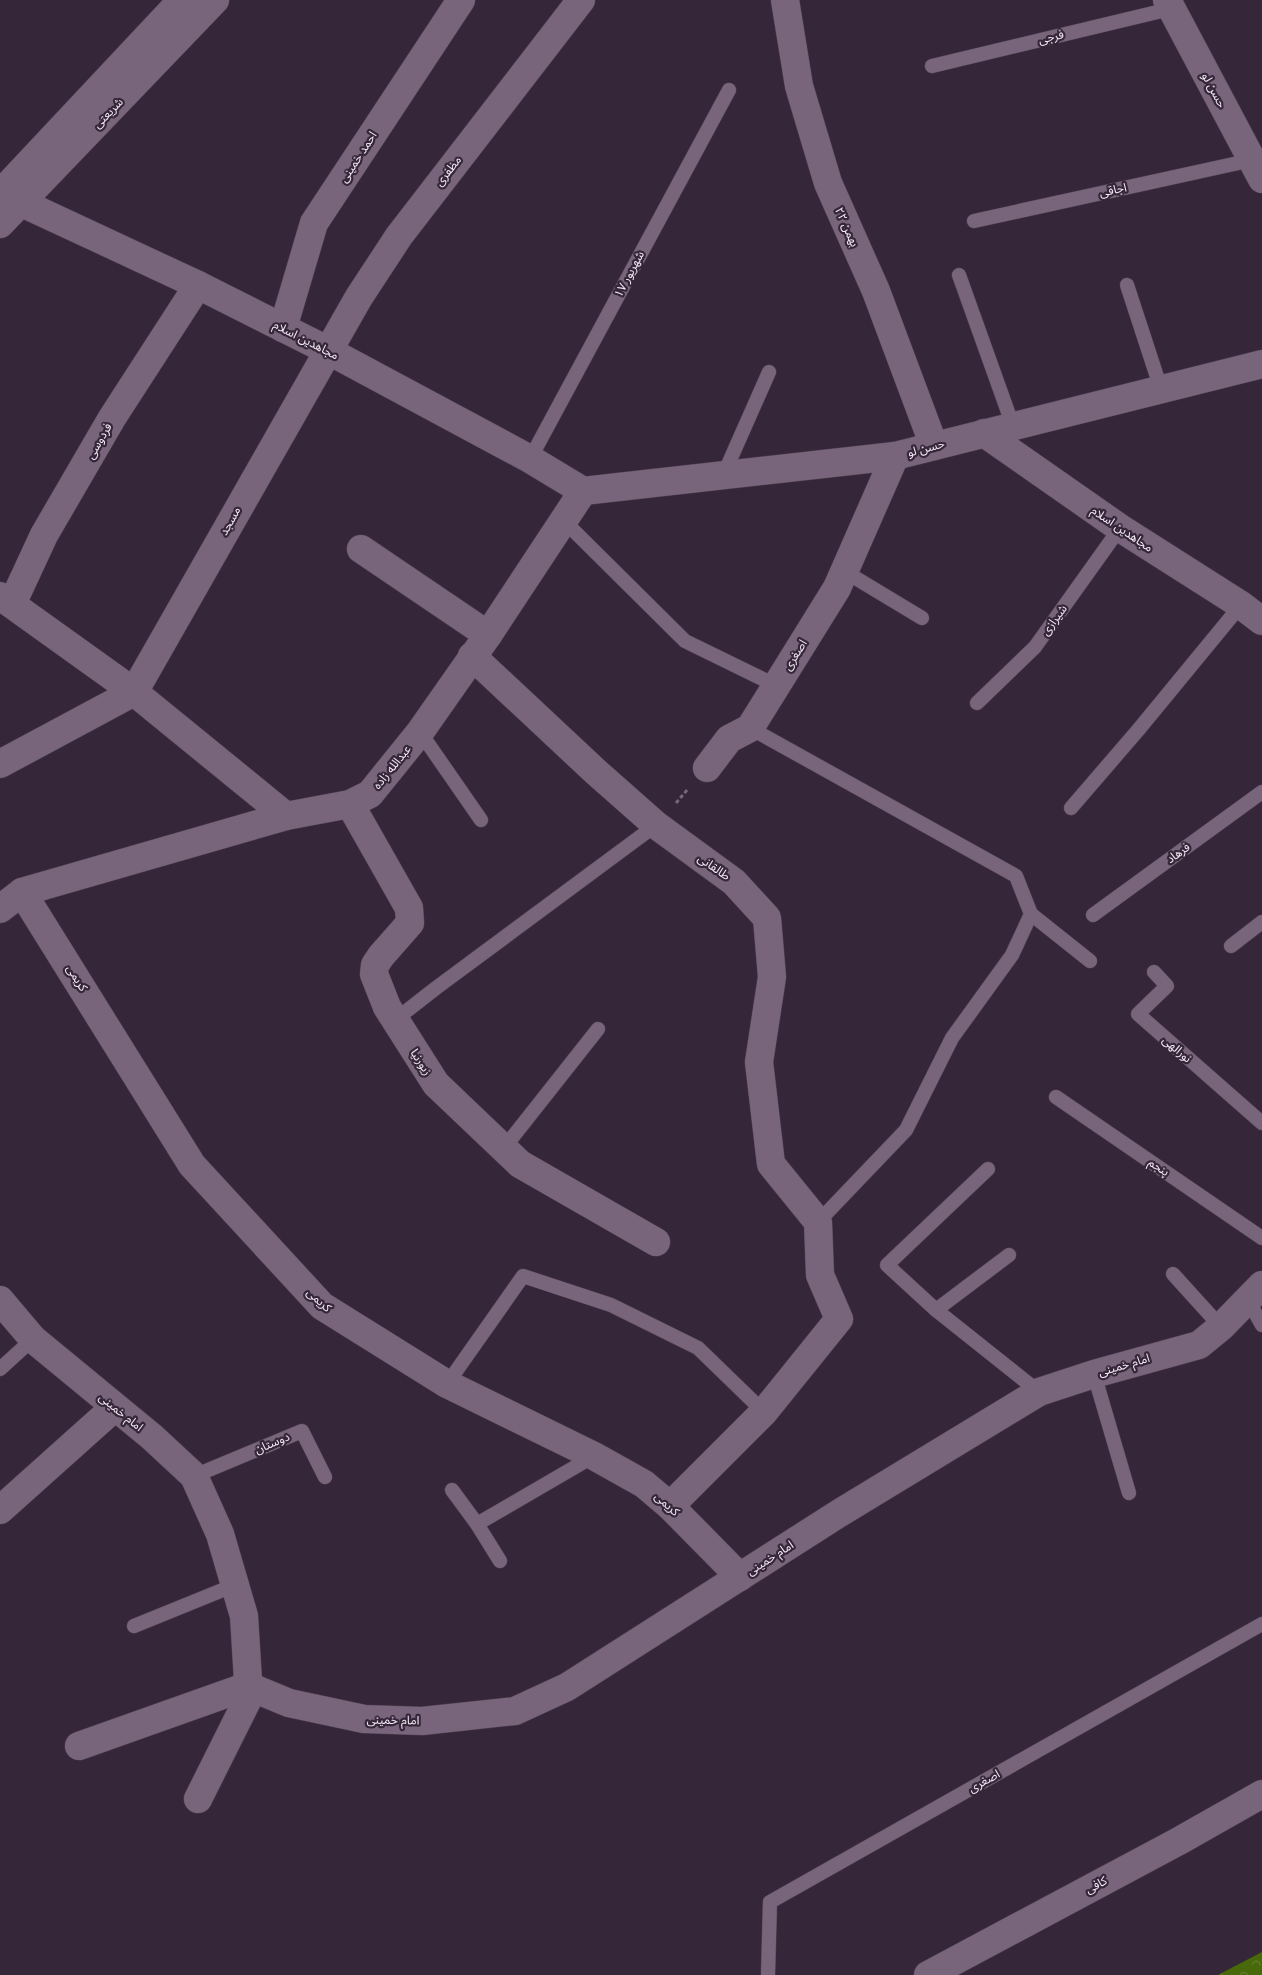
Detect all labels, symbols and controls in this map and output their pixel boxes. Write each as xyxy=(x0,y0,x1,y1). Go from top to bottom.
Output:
street label: فرجی xyxy=(1036,25,1065,48)
street label: حسن لو xyxy=(1198,69,1231,111)
street label: شریعتی xyxy=(89,93,127,132)
street label: احمد خمینی xyxy=(335,128,381,186)
street label: مظفری xyxy=(430,152,465,190)
street label: اجاقی xyxy=(1098,178,1128,201)
street label: ۲۲ بهمن xyxy=(831,204,864,249)
street label: ۱۷ شهریور xyxy=(609,248,648,300)
street label: مجاهدین اسلام xyxy=(270,316,342,364)
street label: فردوسی xyxy=(81,420,116,462)
street label: حسن لو xyxy=(905,434,946,461)
street label: مجاهدین اسلام xyxy=(1087,502,1157,556)
street label: مسجد xyxy=(215,503,244,538)
street label: شیرازی xyxy=(1037,601,1071,639)
street label: اصغری xyxy=(778,636,811,674)
street label: عبدالله زاده xyxy=(368,741,415,792)
street label: فرهاد xyxy=(1162,838,1193,867)
street label: طالقانی xyxy=(695,849,734,884)
street label: کریمی xyxy=(63,961,93,995)
street label: نورالهی xyxy=(1159,1031,1196,1066)
street label: زیورنیا xyxy=(407,1045,436,1078)
street label: پنجم xyxy=(1145,1153,1173,1181)
street label: کریمی xyxy=(303,1284,336,1316)
street label: امام خمینی xyxy=(1096,1349,1152,1381)
street label: امام خمینی xyxy=(95,1388,147,1436)
street label: دوستان xyxy=(252,1427,292,1458)
street label: کریمی xyxy=(651,1488,684,1520)
street label: امام خمینی xyxy=(743,1536,797,1580)
street label: امام خمینی xyxy=(366,1711,420,1729)
street label: اصغری xyxy=(965,1765,1003,1796)
street label: کافی xyxy=(1082,1871,1111,1897)

